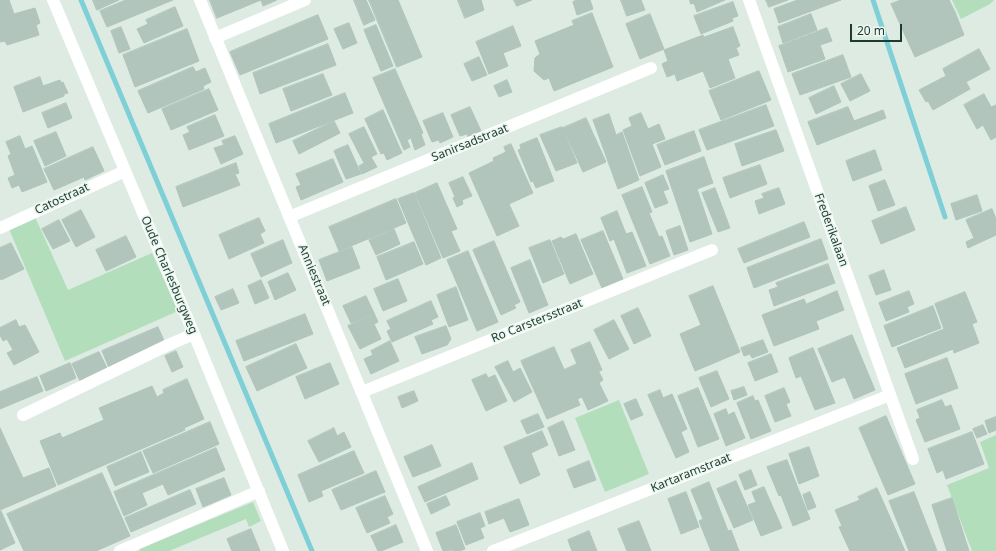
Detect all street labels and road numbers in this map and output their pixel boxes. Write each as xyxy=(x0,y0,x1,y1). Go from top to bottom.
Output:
street label: Sanirsadstraat xyxy=(430,121,510,165)
street label: Catostraat xyxy=(32,180,92,218)
street label: Frederikalaan xyxy=(811,191,851,269)
street label: Oude Charlesburgweg xyxy=(138,214,200,336)
street label: Anniestraat xyxy=(295,242,333,308)
street label: Ro Carstersstraat xyxy=(489,296,585,346)
street label: Kartaramstraat xyxy=(649,450,733,496)

